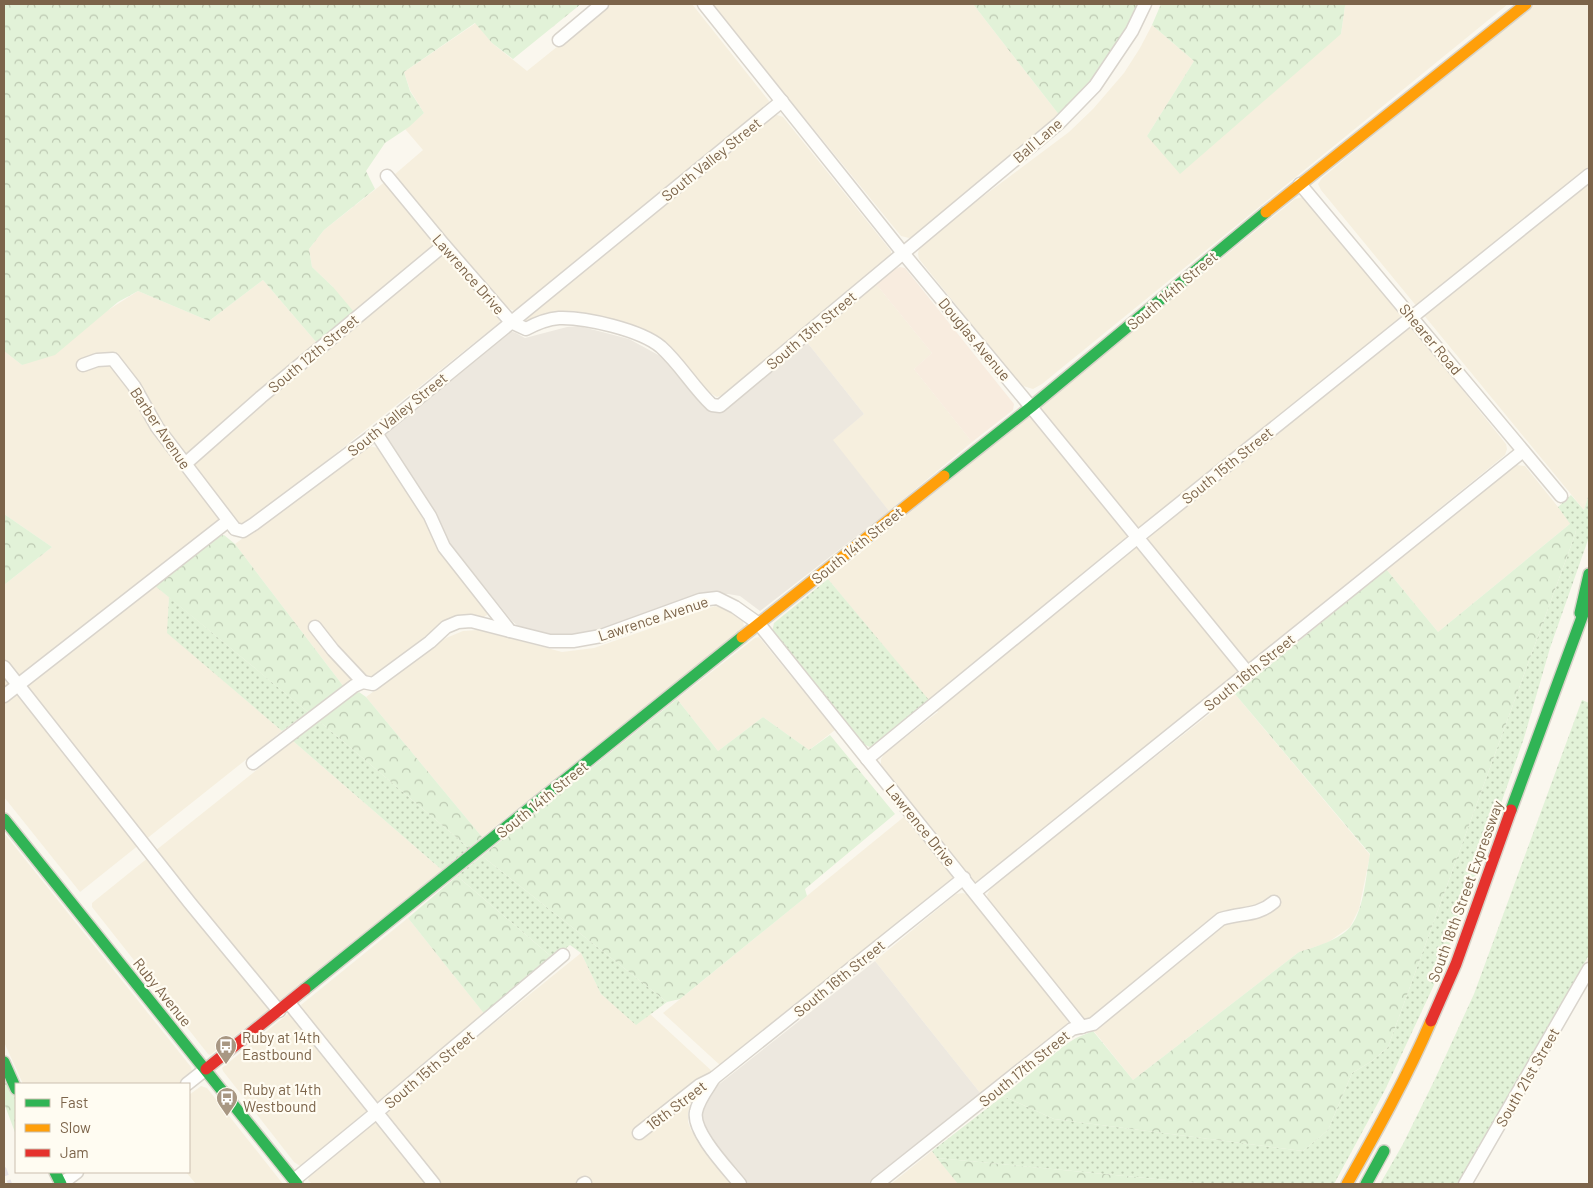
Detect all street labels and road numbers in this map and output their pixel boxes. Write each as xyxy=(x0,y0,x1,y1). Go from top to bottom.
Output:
street label: South Valley Street xyxy=(658,113,764,205)
street label: Ball Lane xyxy=(1009,114,1065,166)
street label: Lawrence Drive xyxy=(429,230,509,318)
street label: South 14th Street xyxy=(1123,247,1221,333)
street label: South 13th Street xyxy=(762,287,860,373)
street label: Douglas Avenue xyxy=(935,294,1015,384)
street label: Shearer Road xyxy=(1396,300,1466,378)
street label: South 12th Street xyxy=(264,310,362,396)
street label: South Valley Street xyxy=(344,368,450,460)
street label: Barber Avenue xyxy=(127,384,195,472)
street label: South 15th Street xyxy=(1178,423,1276,507)
street label: South 14th Street xyxy=(808,503,906,587)
street label: Lawrence Avenue xyxy=(596,592,710,644)
street label: South 16th Street xyxy=(1200,630,1298,714)
street label: South 14th Street xyxy=(493,757,591,841)
street label: Lawrence Drive xyxy=(882,780,960,870)
street label: South 18th Street Expressway xyxy=(1424,798,1506,984)
street label: South 16th Street xyxy=(790,936,888,1020)
street label: Ruby Avenue xyxy=(130,954,196,1030)
street label: South 21st Street xyxy=(1491,1024,1563,1130)
street label: South 15th Street xyxy=(380,1026,478,1112)
street label: South 17th Street xyxy=(975,1026,1073,1110)
street label: 16th Street xyxy=(642,1077,710,1133)

